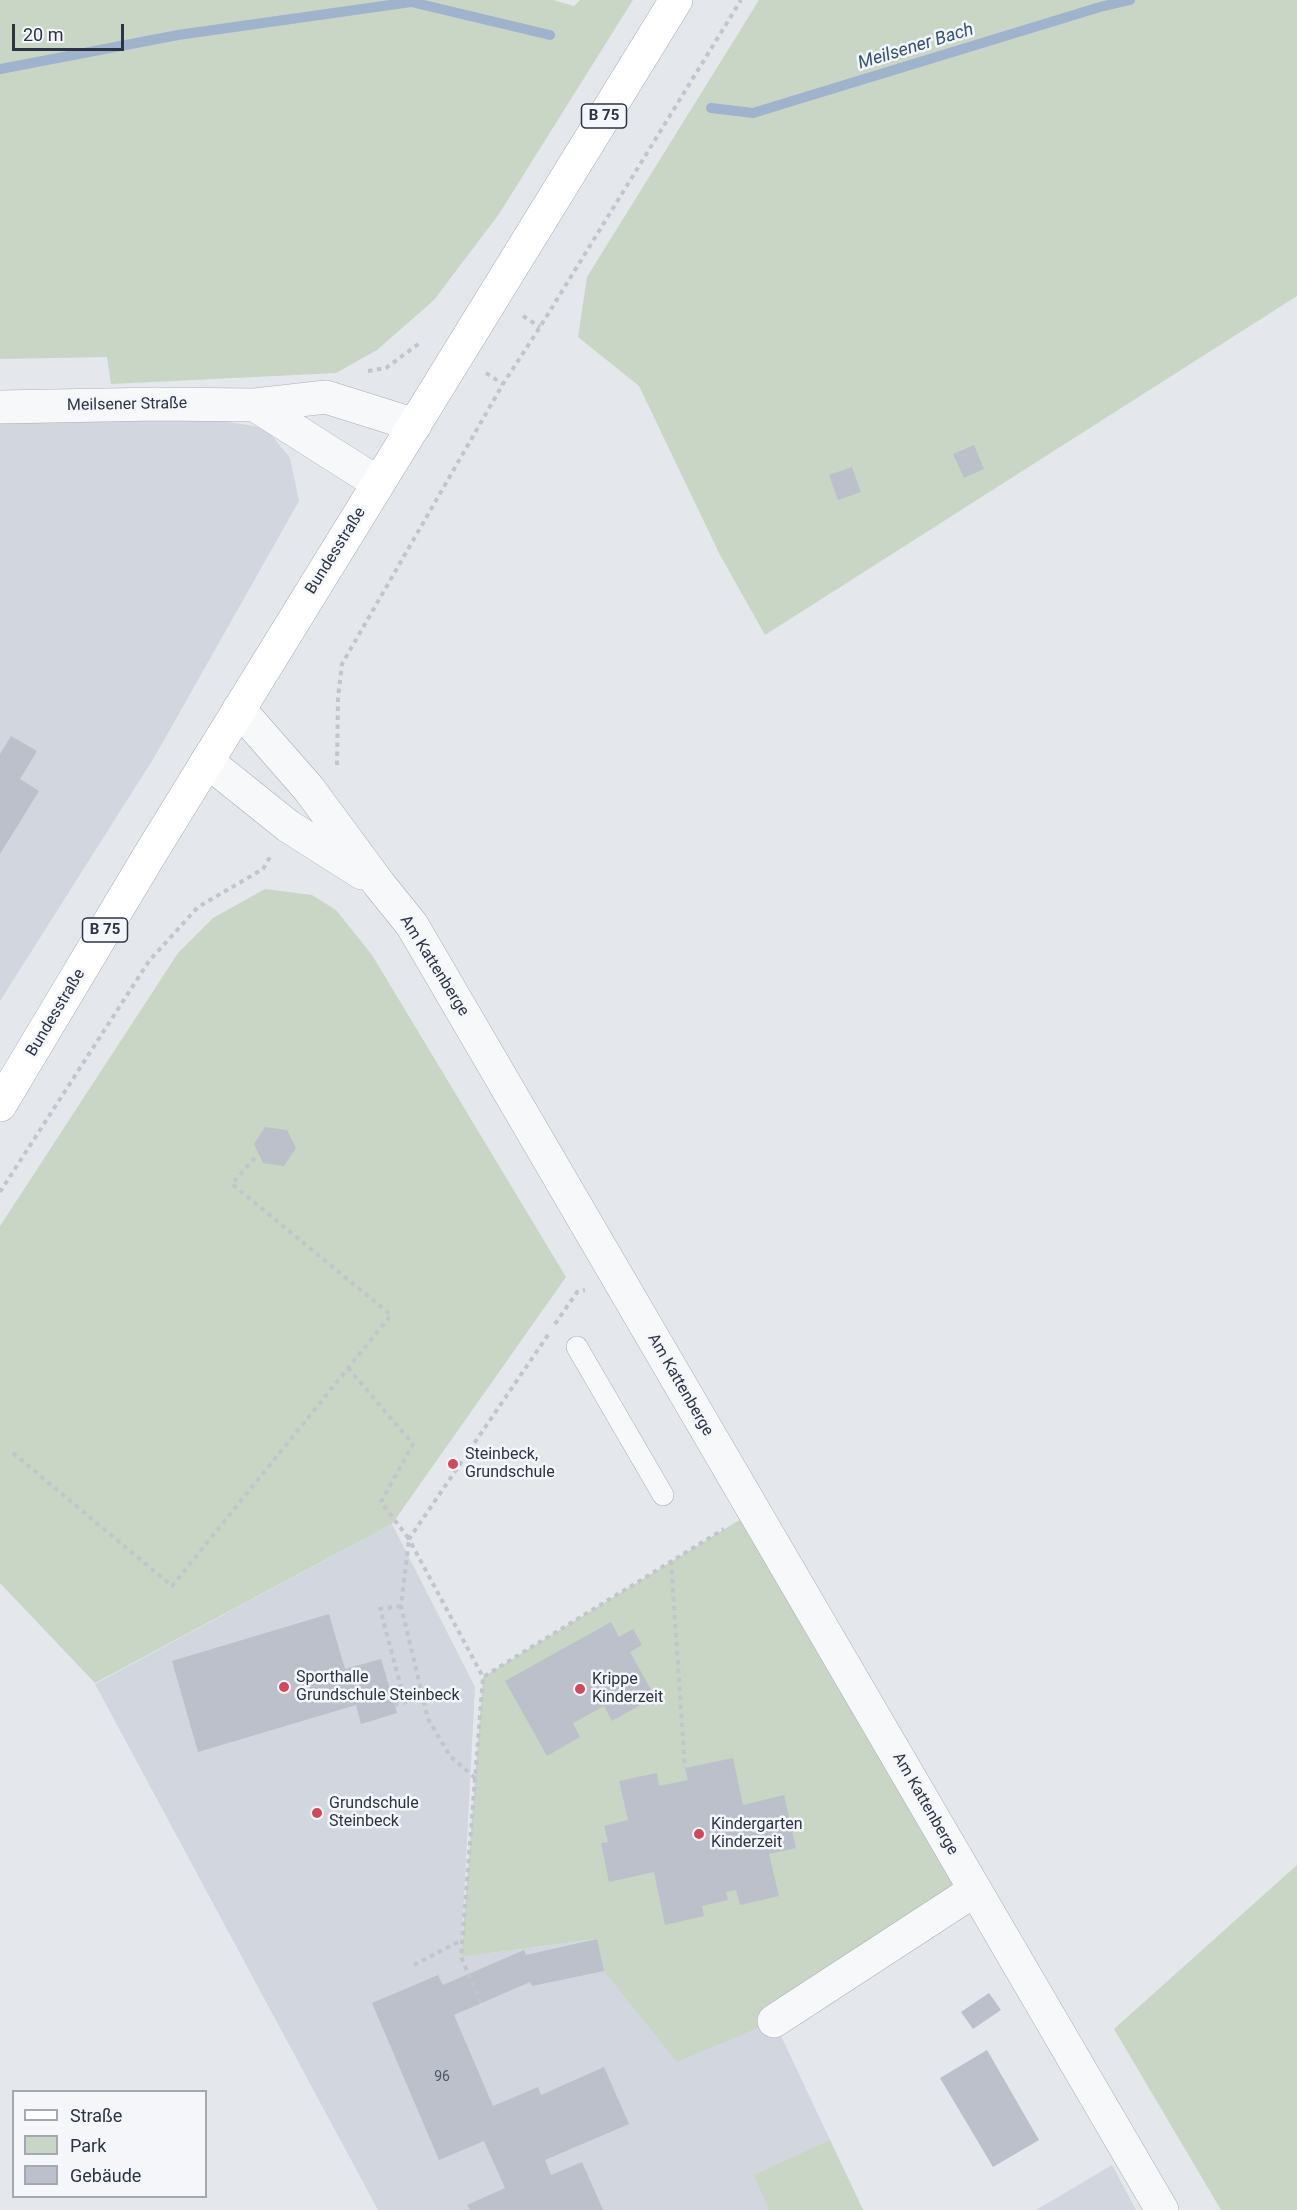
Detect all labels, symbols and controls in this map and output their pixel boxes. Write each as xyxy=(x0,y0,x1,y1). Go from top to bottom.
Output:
scale bar xyxy=(15,12,128,50)
water label: Meilsener Bach xyxy=(856,19,976,75)
text: 20 m xyxy=(23,24,63,45)
road number: B 75 xyxy=(582,104,626,128)
street label: Meilsener Straße xyxy=(67,394,187,416)
street label: Bundesstraße xyxy=(302,504,370,598)
street label: Am Kattenberge xyxy=(395,912,473,1020)
road number: B 75 xyxy=(82,918,128,942)
street label: Bundesstraße xyxy=(22,966,90,1060)
street label: Am Kattenberge xyxy=(643,1330,717,1440)
place label: Steinbeck, Grundschule xyxy=(465,1445,555,1483)
marker: Steinbeck, Grundschule xyxy=(446,1457,460,1471)
place label: Sporthalle Grundschule Steinbeck xyxy=(296,1668,460,1706)
place label: Krippe Kinderzeit xyxy=(592,1670,663,1708)
marker: Sporthalle Grundschule Steinbeck xyxy=(277,1680,291,1694)
marker: Krippe Kinderzeit xyxy=(573,1682,587,1696)
street label: Am Kattenberge xyxy=(888,1749,962,1859)
place label: Grundschule Steinbeck xyxy=(329,1794,419,1832)
marker: Grundschule Steinbeck xyxy=(310,1806,324,1820)
place label: Kindergarten Kinderzeit xyxy=(711,1815,803,1853)
marker: Kindergarten Kinderzeit xyxy=(692,1827,706,1841)
house number: 96 xyxy=(434,2069,450,2085)
legend xyxy=(12,2090,207,2198)
text: Straße xyxy=(70,2105,122,2126)
text: Park xyxy=(70,2135,106,2156)
text: Gebäude xyxy=(70,2165,141,2186)

